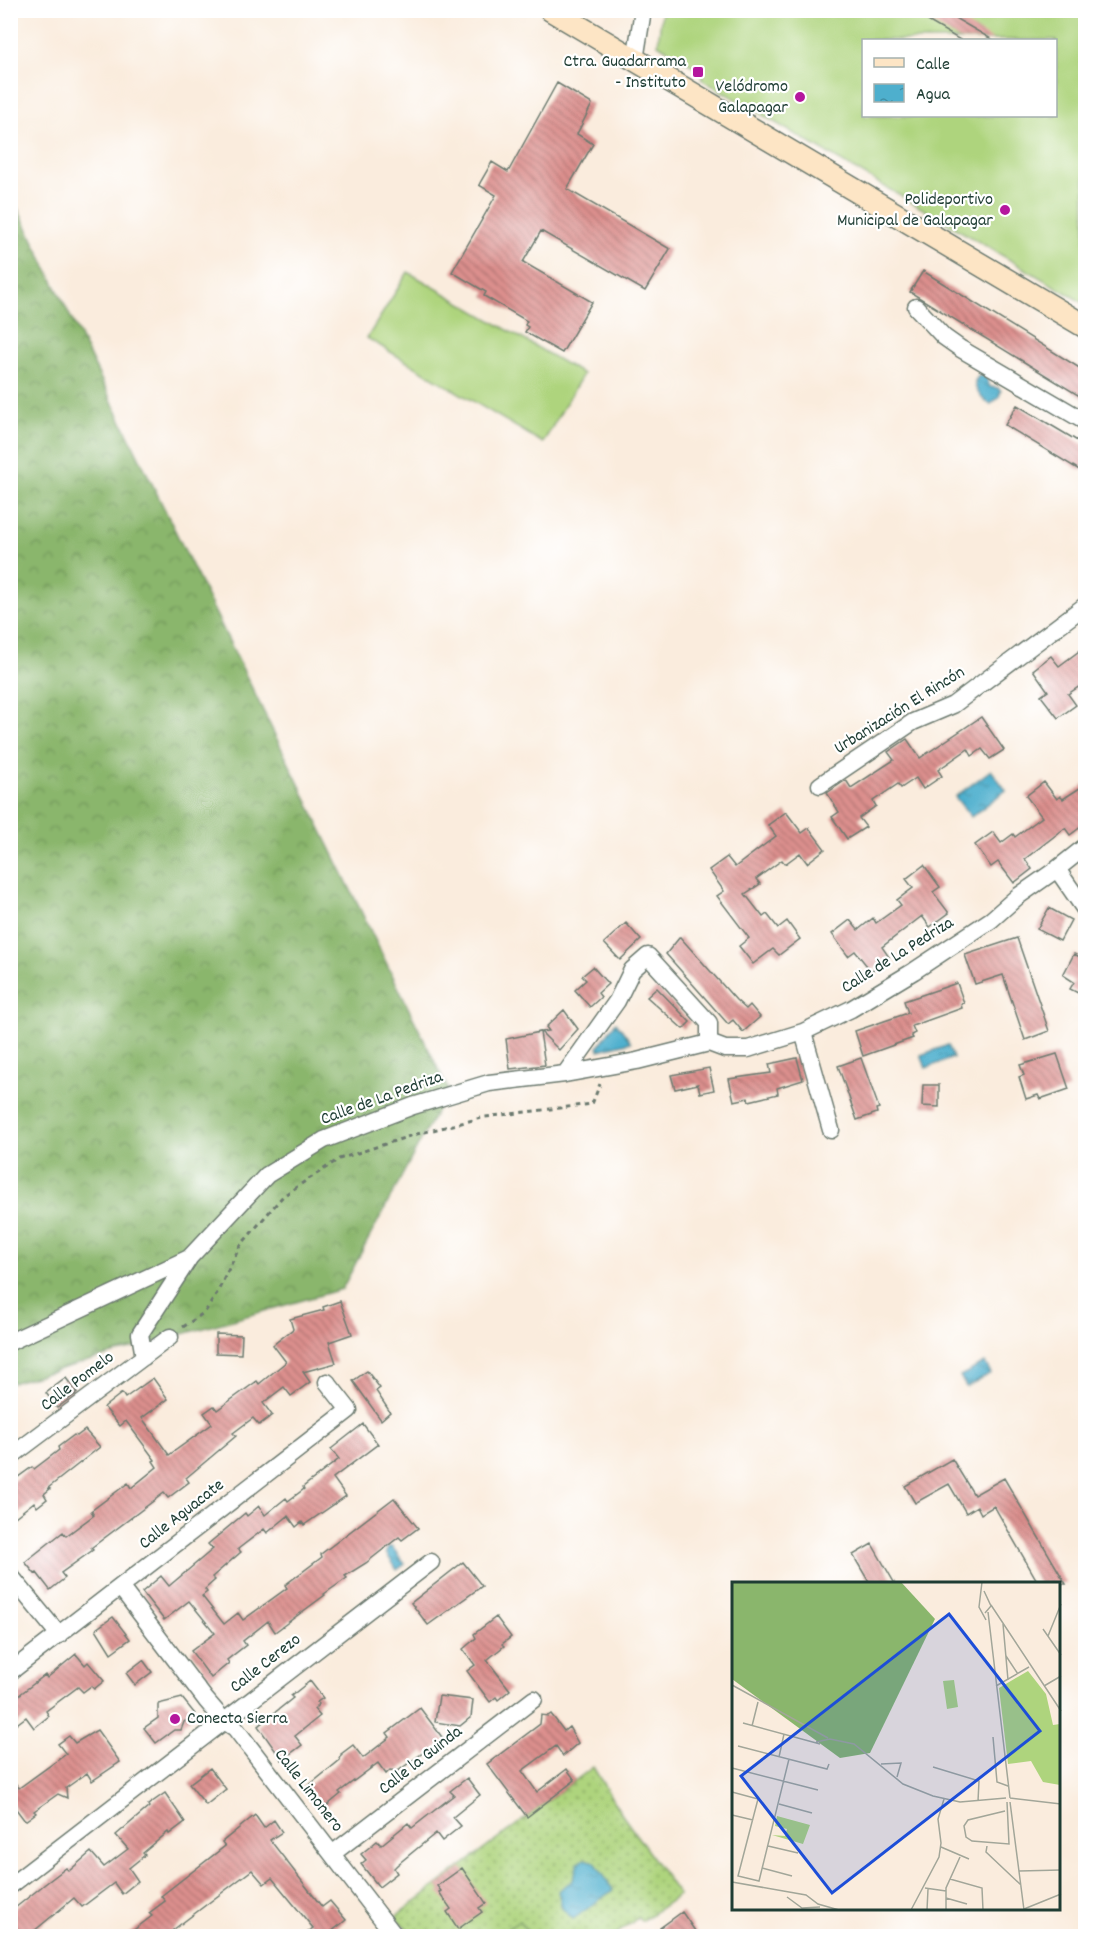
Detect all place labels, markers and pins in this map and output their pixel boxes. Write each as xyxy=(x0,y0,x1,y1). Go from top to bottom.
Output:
place label: Ctra. Guadarrama - Instituto xyxy=(563,50,687,96)
marker: Ctra. Guadarrama - Instituto xyxy=(691,65,705,79)
place label: Velódromo Galapagar xyxy=(716,75,788,121)
marker: Velódromo Galapagar xyxy=(793,90,807,104)
place label: Polideportivo Municipal de Galapagar xyxy=(837,188,993,234)
marker: Polideportivo Municipal de Galapagar xyxy=(998,203,1012,217)
place label: Conecta Sierra xyxy=(187,1707,288,1732)
marker: Conecta Sierra xyxy=(168,1712,182,1726)

